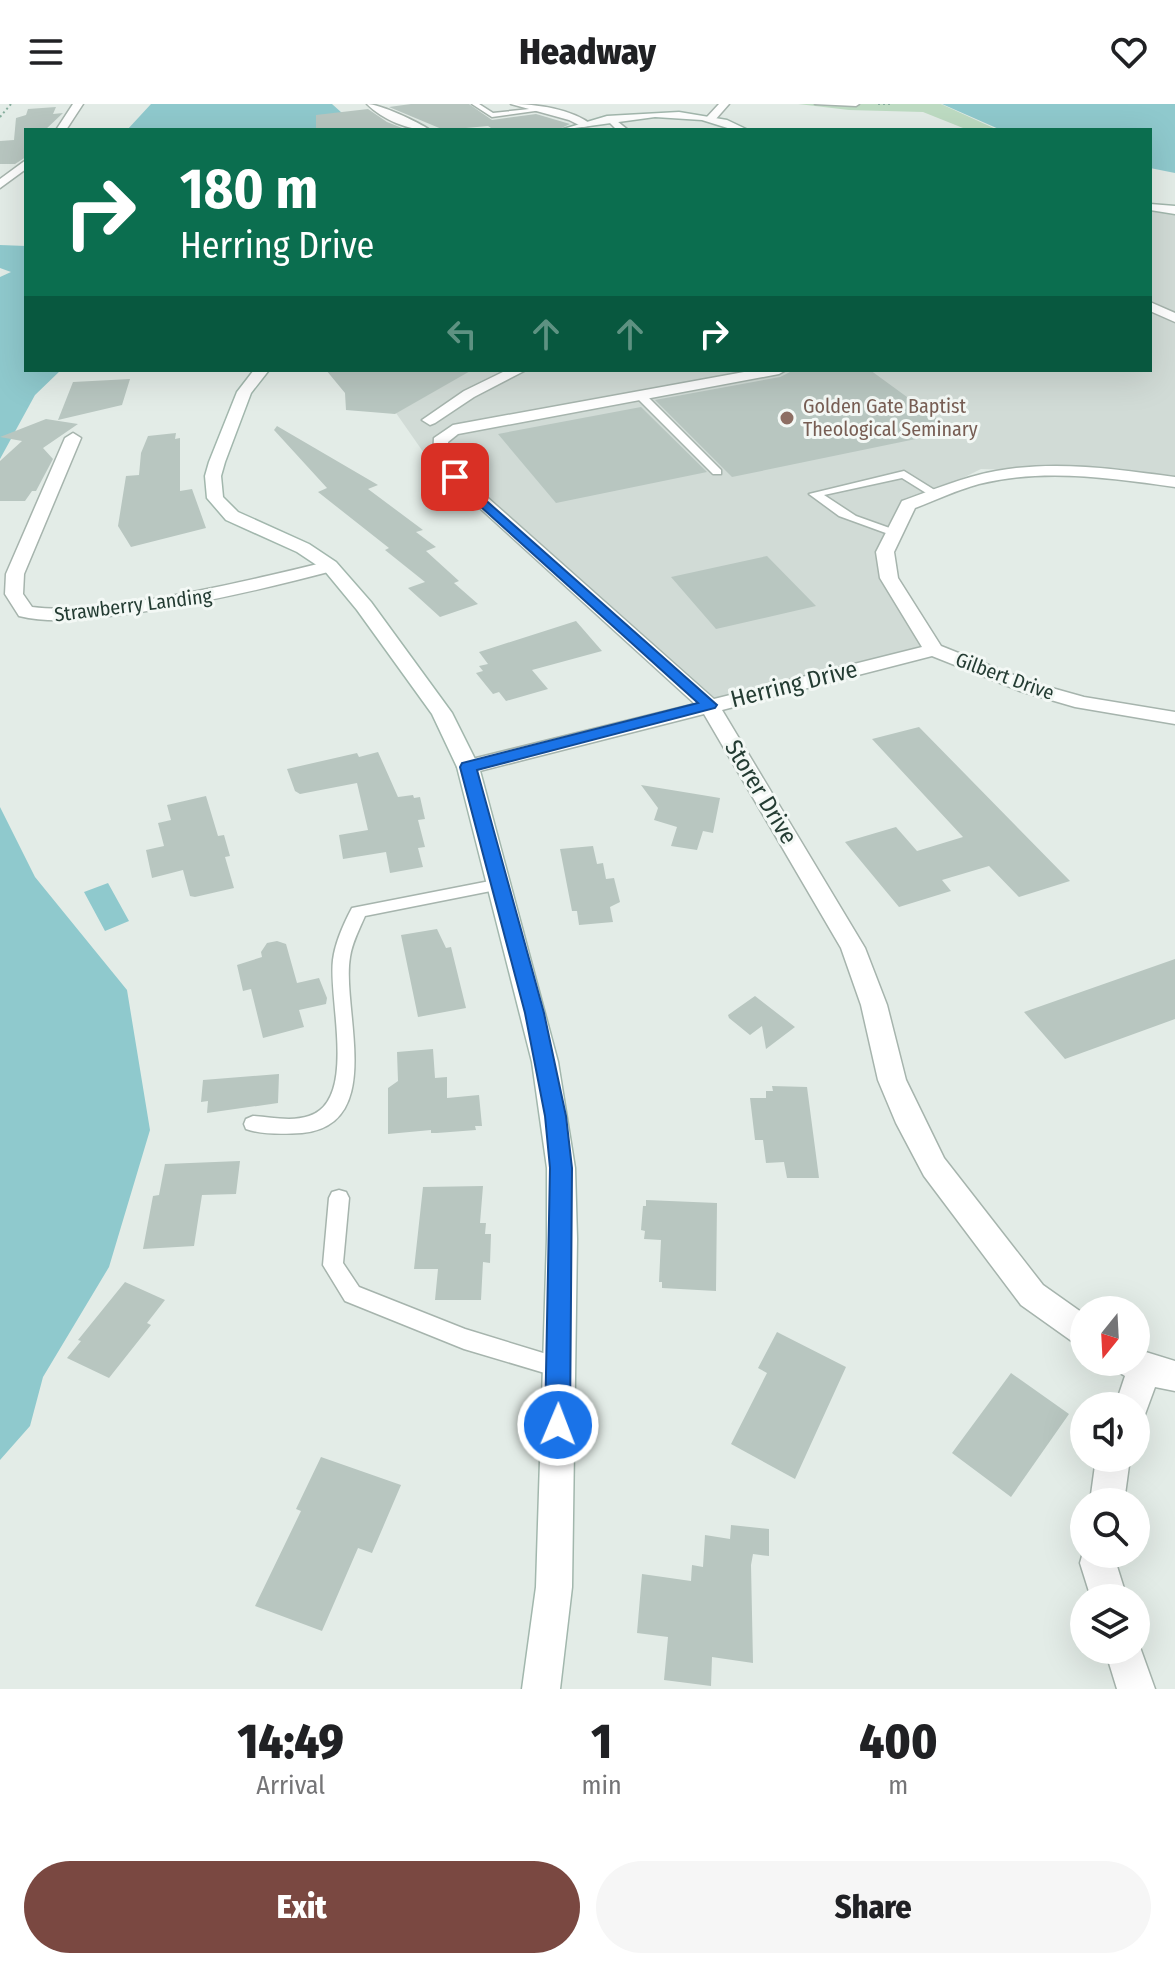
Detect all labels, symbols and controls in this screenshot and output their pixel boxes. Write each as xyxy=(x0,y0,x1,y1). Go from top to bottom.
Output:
icon: menu xyxy=(24,30,68,74)
text: Headway xyxy=(519,30,656,74)
icon: heart xyxy=(1107,30,1151,74)
text: 180 m xyxy=(180,156,318,223)
icon: right xyxy=(48,160,152,264)
text: Herring Drive xyxy=(180,224,374,268)
icon: left xyxy=(440,312,484,356)
icon: ahead xyxy=(524,312,568,356)
icon: ahead xyxy=(608,312,652,356)
icon: right xyxy=(692,312,736,356)
place label: Golden Gate Baptist Theological Seminary xyxy=(803,394,978,441)
marker: Golden Gate Baptist Theological Seminary xyxy=(778,409,796,427)
pin xyxy=(421,443,489,511)
icon: arrive xyxy=(433,455,477,499)
street label: Strawberry Landing xyxy=(53,583,214,627)
street label: Gilbert Drive xyxy=(953,647,1057,705)
street label: Herring Drive xyxy=(728,655,860,713)
street label: Storer Drive xyxy=(719,735,803,849)
north arrow xyxy=(1070,1296,1150,1376)
map controls xyxy=(1070,1296,1150,1664)
position arrow xyxy=(516,1383,600,1467)
button: sound xyxy=(1070,1392,1150,1472)
button: search xyxy=(1070,1488,1150,1568)
button: layers xyxy=(1070,1584,1150,1664)
text: 14:49 xyxy=(237,1713,344,1771)
text: 1 xyxy=(591,1713,612,1771)
text: 400 xyxy=(859,1713,938,1771)
text: Arrival xyxy=(256,1770,325,1801)
text: min xyxy=(581,1770,622,1801)
text: m xyxy=(888,1770,908,1801)
button: Exit xyxy=(24,1861,580,1953)
button: Share xyxy=(596,1861,1151,1953)

